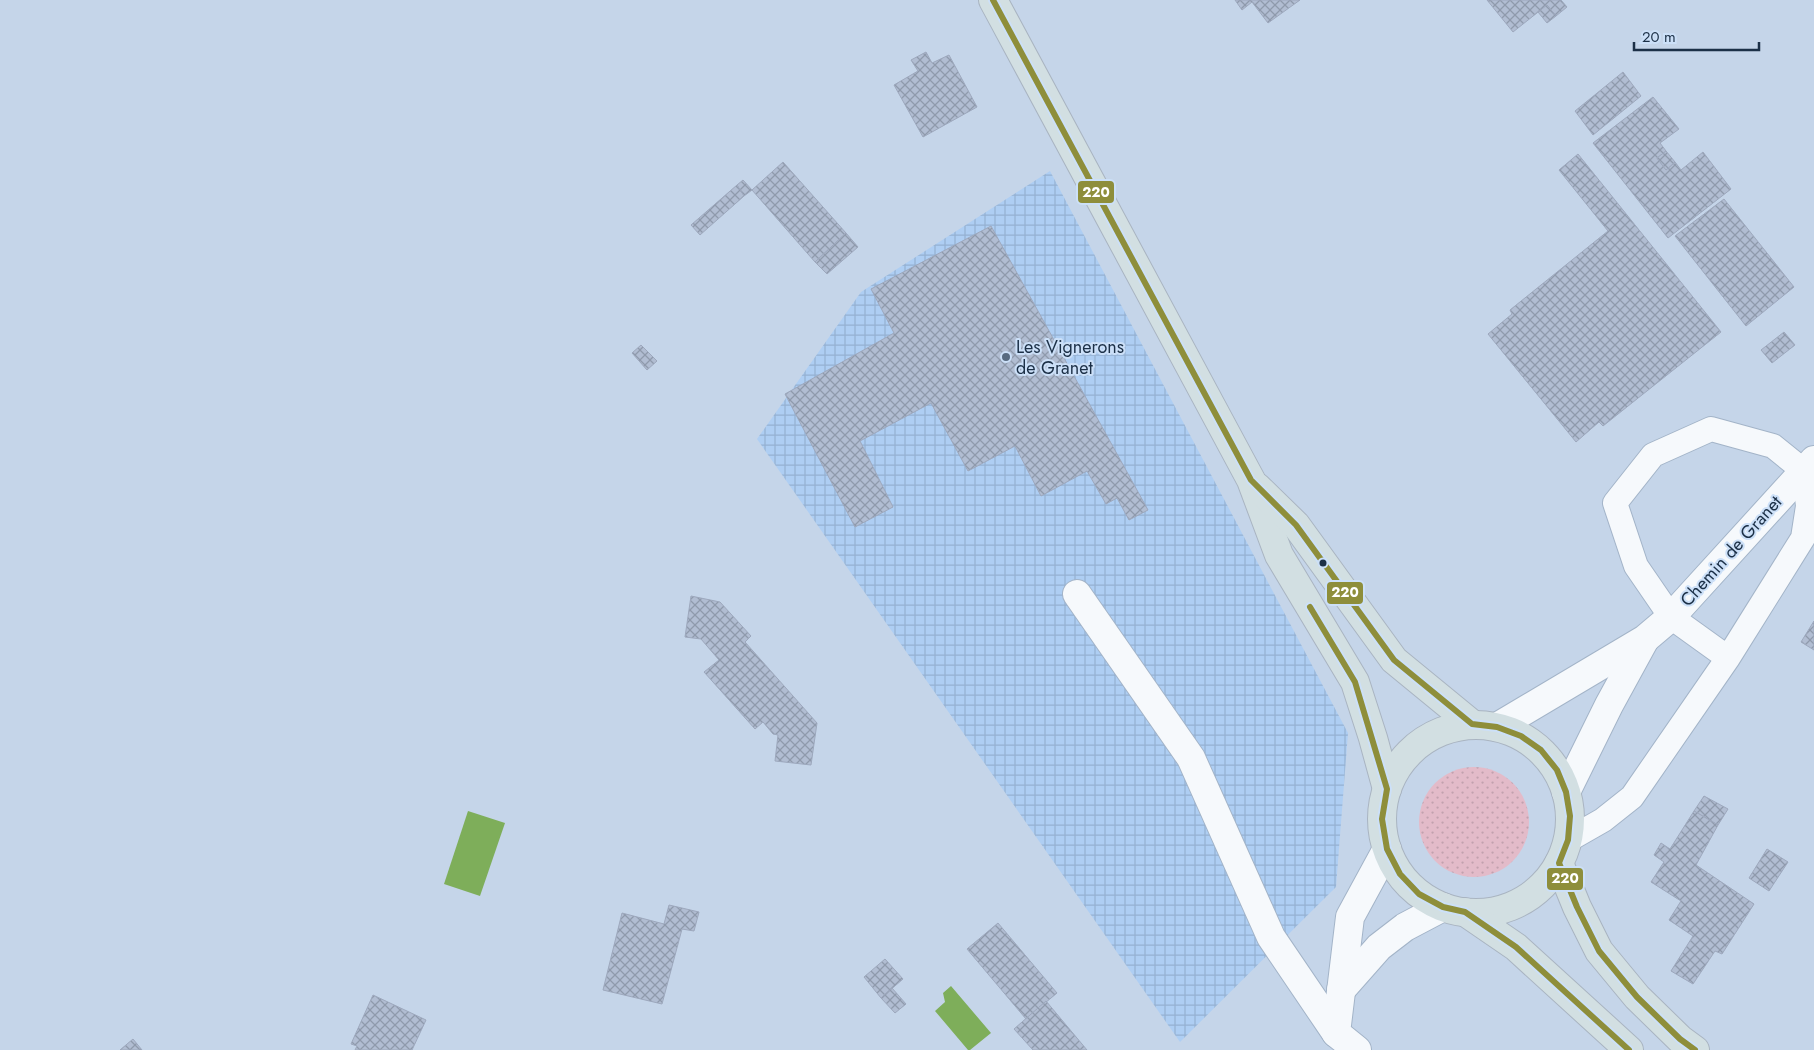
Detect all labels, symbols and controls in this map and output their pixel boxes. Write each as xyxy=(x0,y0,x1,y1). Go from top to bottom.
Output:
scale bar xyxy=(1634,20,1759,52)
text: 20 m xyxy=(1642,26,1676,48)
line badge: 220 xyxy=(1077,180,1115,204)
text: 220 xyxy=(1082,182,1110,202)
place label: Les Vignerons de Granet xyxy=(1016,334,1124,381)
marker: Les Vignerons de Granet xyxy=(1000,351,1012,363)
street label: Chemin de Granet xyxy=(1674,489,1788,612)
unlabelled marker xyxy=(1318,558,1328,568)
line badge: 220 xyxy=(1326,581,1364,605)
text: 220 xyxy=(1331,582,1359,602)
line badge: 220 xyxy=(1546,867,1584,891)
text: 220 xyxy=(1551,868,1579,888)

